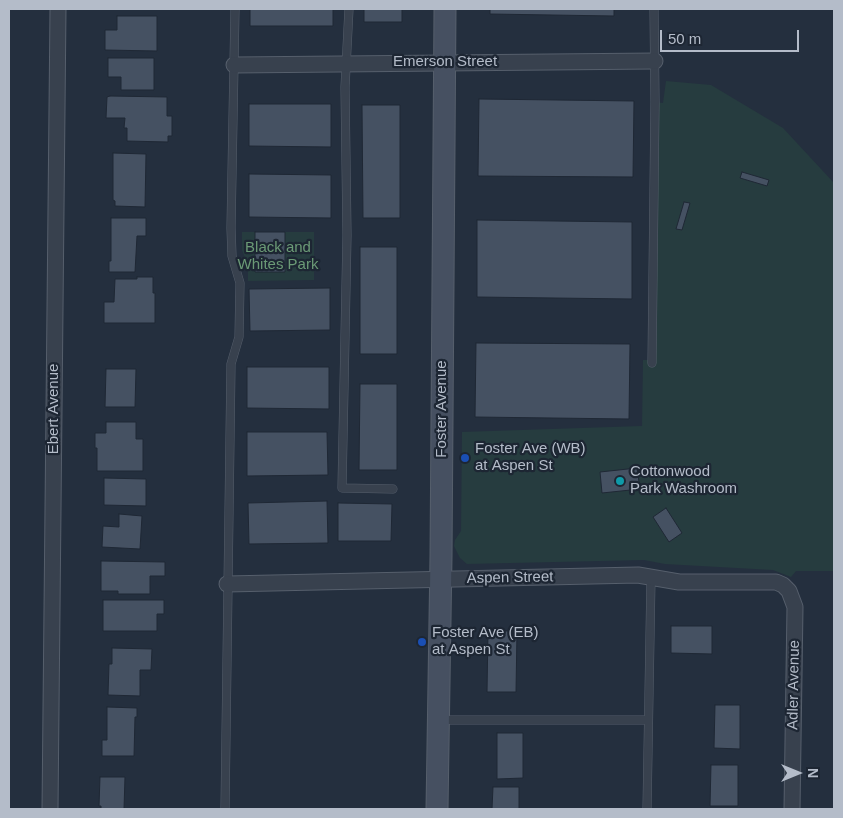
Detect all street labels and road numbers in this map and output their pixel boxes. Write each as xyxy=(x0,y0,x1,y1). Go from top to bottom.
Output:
street label: Emerson Street xyxy=(393,53,497,71)
street label: Foster Avenue xyxy=(433,360,451,458)
street label: Ebert Avenue xyxy=(45,364,63,454)
street label: Aspen Street xyxy=(466,568,554,588)
street label: Adler Avenue xyxy=(784,640,804,730)

